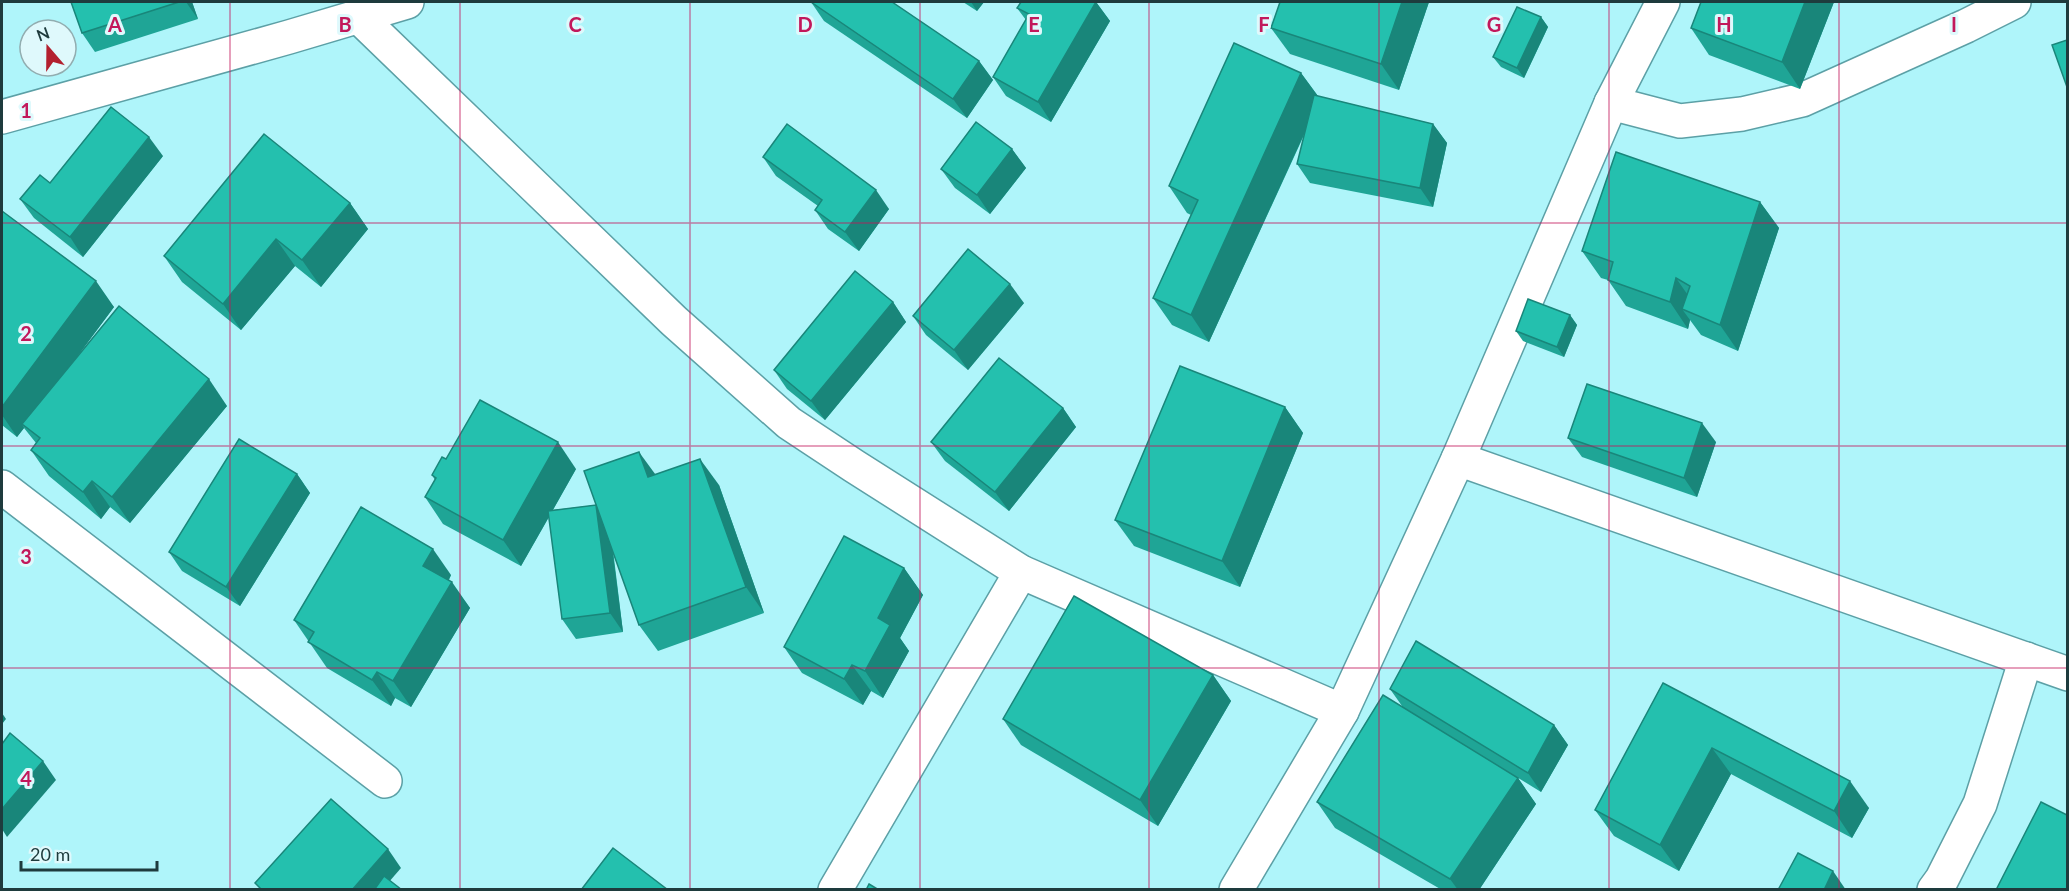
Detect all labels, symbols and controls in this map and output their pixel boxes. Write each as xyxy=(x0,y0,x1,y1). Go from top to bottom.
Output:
text: A xyxy=(107,12,122,36)
text: B xyxy=(338,12,352,36)
text: C xyxy=(568,12,582,36)
text: D xyxy=(797,12,813,36)
text: E xyxy=(1028,12,1040,36)
text: F xyxy=(1258,12,1270,36)
text: G xyxy=(1487,12,1501,36)
text: H xyxy=(1716,12,1732,36)
text: I xyxy=(1951,12,1957,36)
north arrow xyxy=(18,18,78,78)
text: N xyxy=(34,22,52,44)
text: 1 xyxy=(20,98,32,122)
text: 2 xyxy=(20,321,32,345)
text: 3 xyxy=(20,544,32,568)
text: 4 xyxy=(20,766,32,790)
scale bar xyxy=(21,834,158,872)
text: 20 m xyxy=(30,843,70,865)

